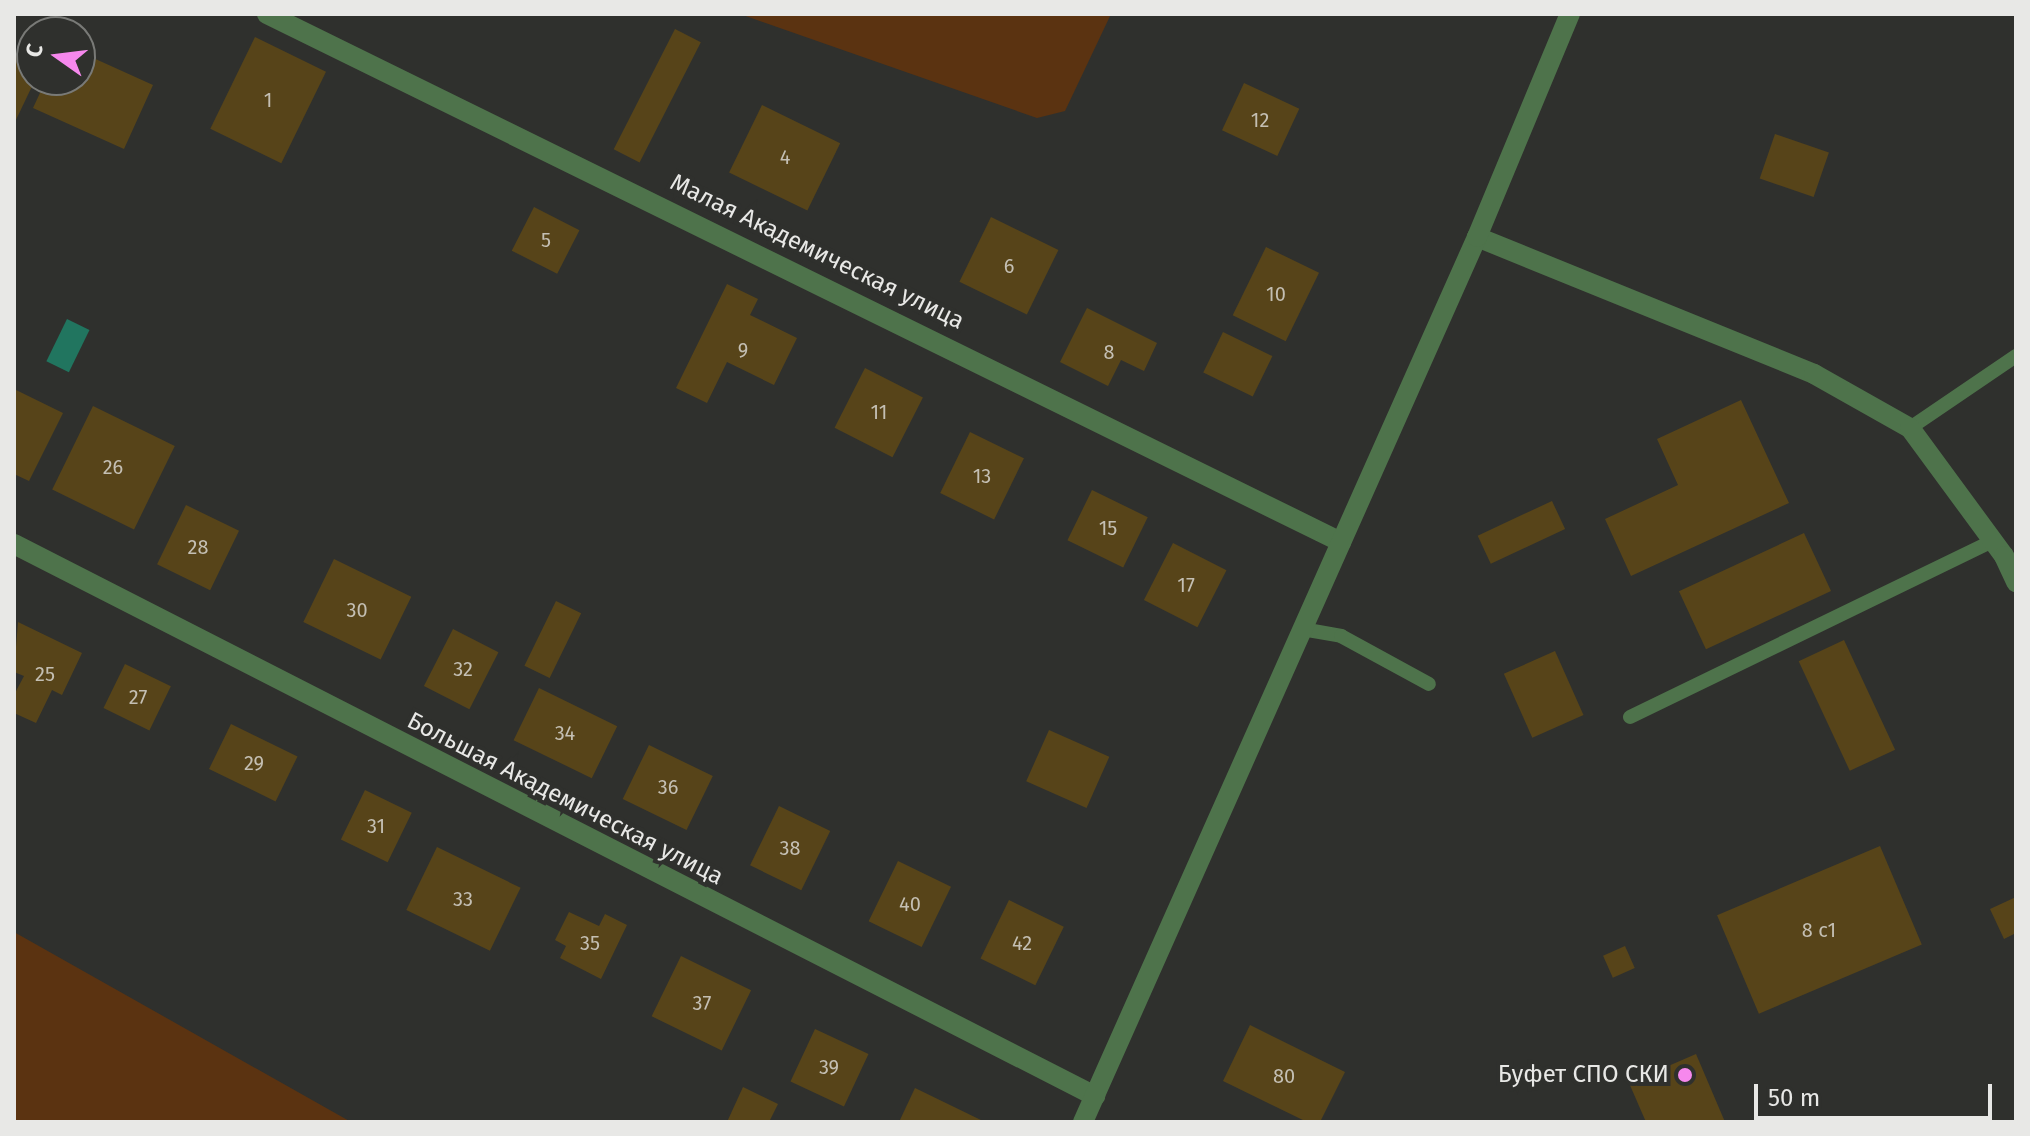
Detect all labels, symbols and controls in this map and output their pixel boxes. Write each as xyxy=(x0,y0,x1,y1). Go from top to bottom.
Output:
north arrow xyxy=(16,16,96,96)
text: С xyxy=(20,41,49,60)
house number: 1 xyxy=(264,88,272,112)
house number: 12 xyxy=(1251,108,1269,132)
house number: 4 xyxy=(780,145,790,169)
street label: Малая Академическая улица xyxy=(665,168,969,336)
house number: 5 xyxy=(541,228,551,252)
house number: 6 xyxy=(1004,254,1014,278)
house number: 10 xyxy=(1266,282,1286,306)
house number: 9 xyxy=(738,338,748,362)
house number: 8 xyxy=(1103,340,1115,364)
house number: 11 xyxy=(870,400,888,424)
house number: 26 xyxy=(103,455,123,479)
house number: 13 xyxy=(973,464,991,488)
house number: 15 xyxy=(1099,516,1117,540)
house number: 28 xyxy=(188,535,208,559)
house number: 17 xyxy=(1177,573,1195,597)
house number: 30 xyxy=(346,598,368,622)
house number: 32 xyxy=(453,657,473,681)
house number: 25 xyxy=(35,662,55,686)
house number: 27 xyxy=(129,685,147,709)
street label: Большая Академическая улица xyxy=(402,707,728,891)
house number: 34 xyxy=(555,721,575,745)
house number: 29 xyxy=(244,751,264,775)
house number: 36 xyxy=(658,775,678,799)
house number: 31 xyxy=(367,814,385,838)
house number: 38 xyxy=(780,836,800,860)
house number: 33 xyxy=(453,887,473,911)
house number: 40 xyxy=(899,892,921,916)
house number: 8 с1 xyxy=(1802,918,1836,942)
house number: 35 xyxy=(580,931,600,955)
house number: 42 xyxy=(1012,931,1032,955)
house number: 37 xyxy=(693,991,711,1015)
house number: 39 xyxy=(819,1055,839,1079)
place label: Буфет СПО СКИ xyxy=(1498,1061,1669,1089)
house number: 80 xyxy=(1273,1064,1295,1088)
marker: Буфет СПО СКИ xyxy=(1676,1066,1694,1084)
scale bar xyxy=(1758,1068,1996,1118)
text: 50 m xyxy=(1768,1084,1820,1112)

